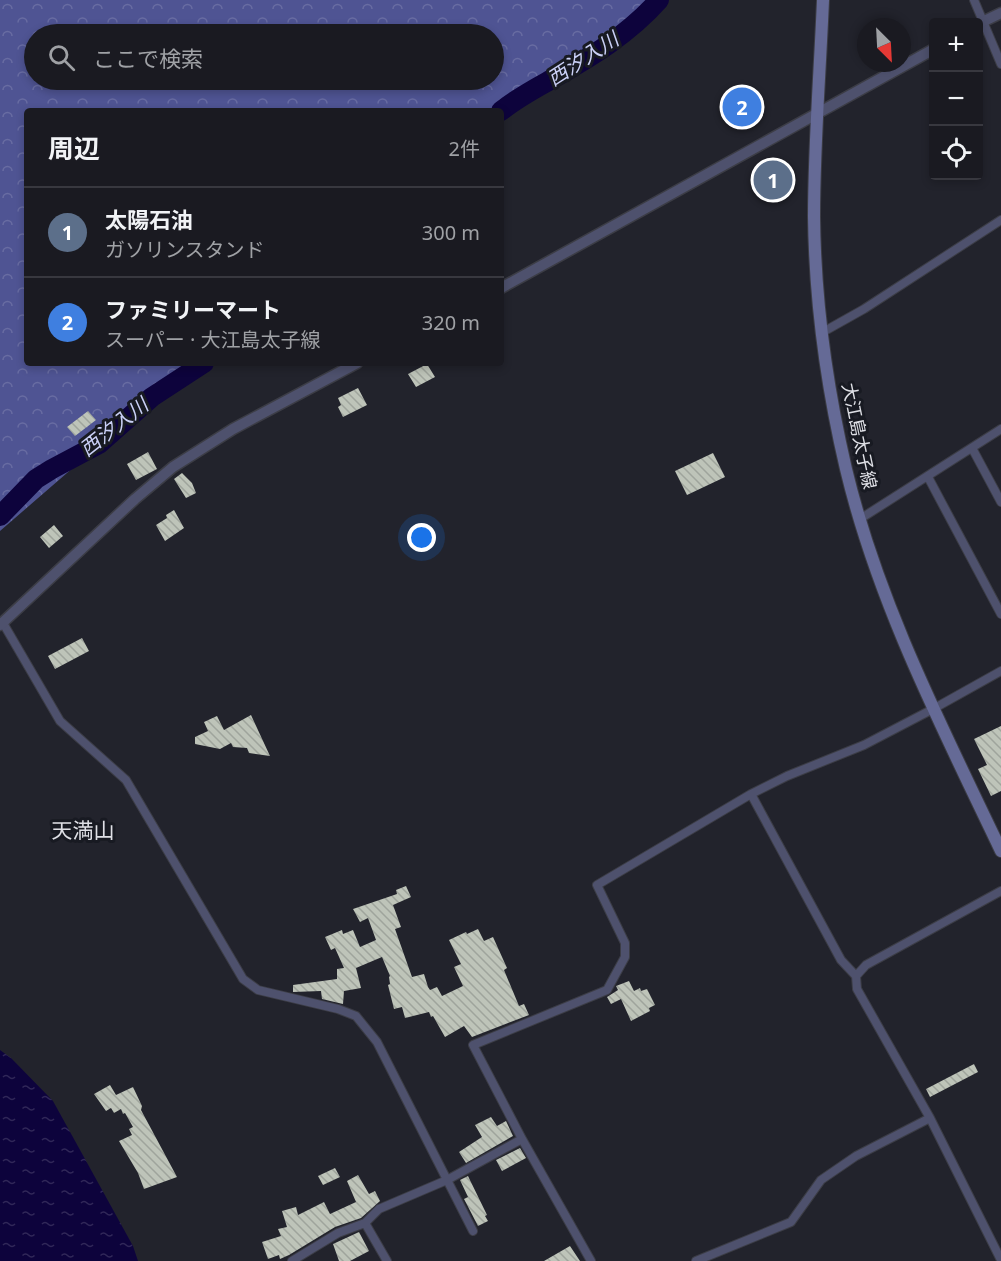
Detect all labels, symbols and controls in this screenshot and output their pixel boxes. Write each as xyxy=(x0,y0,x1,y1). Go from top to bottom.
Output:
north arrow xyxy=(857,18,911,72)
map controls xyxy=(929,18,983,180)
button: + xyxy=(929,18,983,72)
search box xyxy=(24,24,504,90)
water label: 西汐入川 xyxy=(542,24,625,92)
icon: search xyxy=(45,41,78,74)
text: ここで検索 xyxy=(93,43,203,73)
button: − xyxy=(929,72,983,126)
pin: 2 xyxy=(722,84,762,130)
button: locate xyxy=(929,126,983,180)
text: 周辺 xyxy=(48,130,100,166)
text: 2件 xyxy=(449,135,480,162)
pin: 1 xyxy=(754,158,792,202)
text: 太陽石油 xyxy=(105,204,193,234)
text: 1 xyxy=(62,219,73,246)
text: 300 m xyxy=(422,219,480,246)
text: ガソリンスタンド xyxy=(105,236,265,263)
text: ファミリーマート xyxy=(105,294,281,324)
text: 2 xyxy=(62,309,73,336)
text: 320 m xyxy=(422,309,480,336)
text: スーパー · 大江島太子線 xyxy=(105,326,321,353)
street label: 大江島太子線 xyxy=(837,380,883,491)
water label: 西汐入川 xyxy=(74,390,155,462)
your location xyxy=(407,523,436,552)
district label: 天満山 xyxy=(52,816,115,844)

